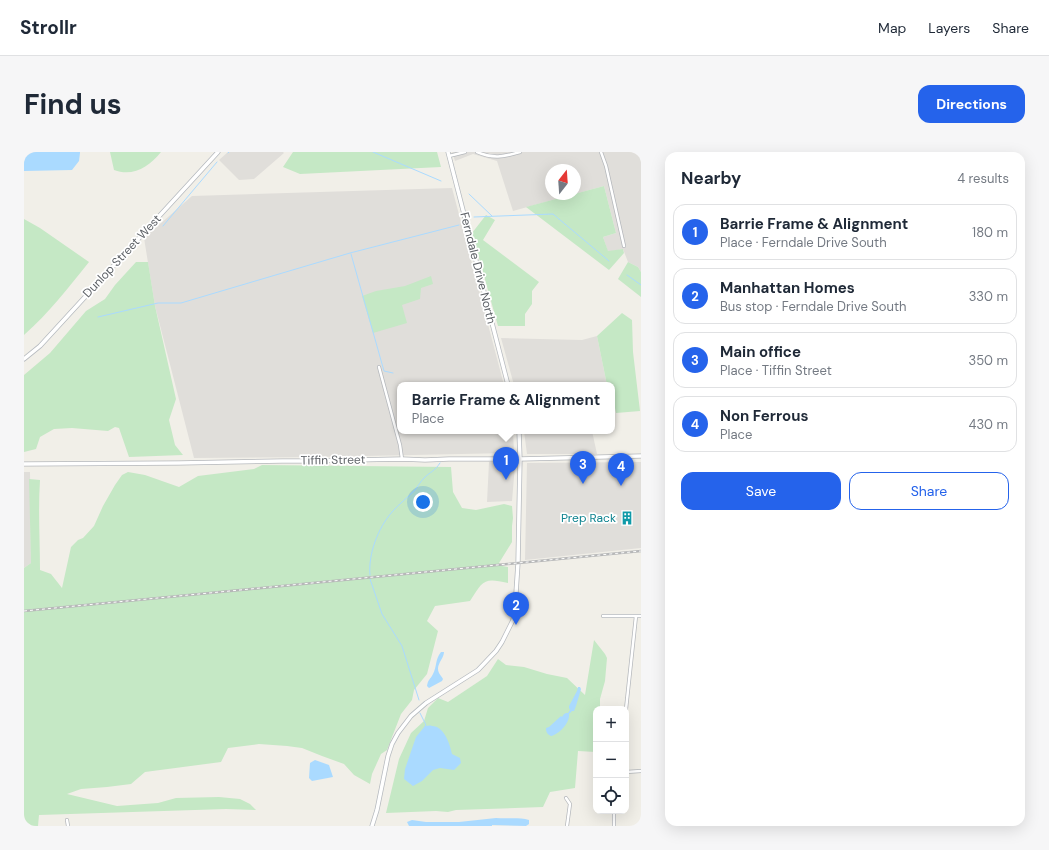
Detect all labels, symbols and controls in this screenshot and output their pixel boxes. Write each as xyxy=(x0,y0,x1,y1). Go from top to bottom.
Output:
text: Strollr xyxy=(20,15,77,40)
text: Map xyxy=(878,19,906,37)
text: Layers xyxy=(928,19,970,37)
text: Share xyxy=(992,19,1029,37)
button: Directions xyxy=(918,85,1025,123)
text: Find us xyxy=(24,86,122,123)
north arrow xyxy=(545,164,581,200)
text: Nearby xyxy=(681,167,741,189)
text: 4 results xyxy=(957,170,1009,187)
street label: Dunlop Street West xyxy=(79,211,165,301)
street label: Ferndale Drive North xyxy=(456,211,500,325)
text: Barrie Frame & Alignment xyxy=(720,214,908,234)
text: 1 xyxy=(693,224,697,241)
text: 180 m xyxy=(972,224,1008,241)
text: Place · Ferndale Drive South xyxy=(720,234,887,251)
text: Manhattan Homes xyxy=(720,278,855,298)
text: 2 xyxy=(691,288,699,305)
text: 330 m xyxy=(969,288,1008,305)
text: Bus stop · Ferndale Drive South xyxy=(720,298,907,315)
text: Main office xyxy=(720,342,801,362)
text: 3 xyxy=(691,352,699,369)
text: 350 m xyxy=(968,352,1008,369)
text: Place · Tiffin Street xyxy=(720,362,832,379)
popup xyxy=(397,382,615,434)
text: Barrie Frame & Alignment xyxy=(412,390,600,410)
text: Non Ferrous xyxy=(720,406,808,426)
text: Place xyxy=(412,410,444,427)
text: 4 xyxy=(691,416,699,433)
text: 430 m xyxy=(968,416,1008,433)
text: Place xyxy=(720,426,752,443)
pin: 1 xyxy=(493,447,519,480)
street label: Tiffin Street xyxy=(301,451,366,469)
pin: 3 xyxy=(570,451,596,484)
pin: 4 xyxy=(608,453,634,486)
button: Save xyxy=(681,472,841,510)
button: Share xyxy=(849,472,1009,510)
your location xyxy=(413,492,433,512)
place label: Prep Rack xyxy=(561,510,616,526)
building icon: Prep Rack xyxy=(619,510,635,526)
pin: 2 xyxy=(503,592,529,625)
map controls xyxy=(593,706,629,814)
button: + xyxy=(593,706,629,742)
button: − xyxy=(593,742,629,778)
button: locate xyxy=(593,778,629,814)

